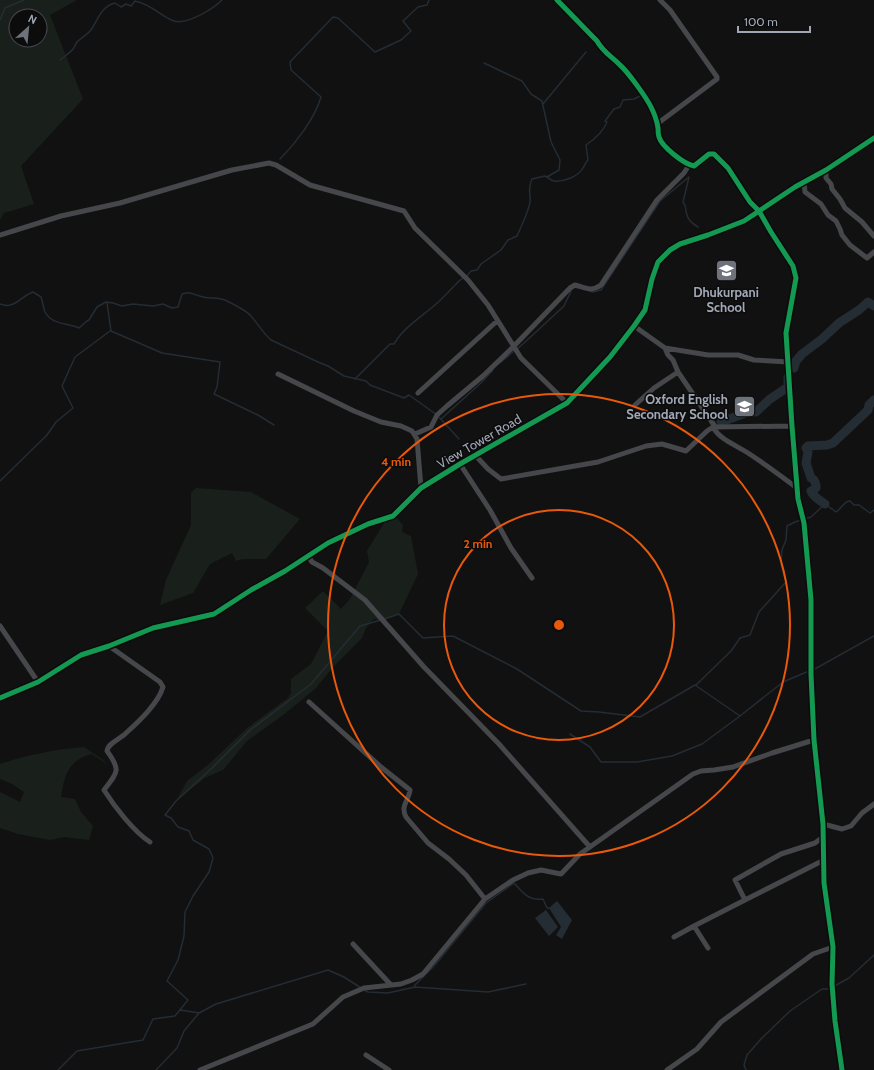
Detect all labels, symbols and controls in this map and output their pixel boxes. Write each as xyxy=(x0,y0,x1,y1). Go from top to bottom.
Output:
north arrow xyxy=(8,8,48,48)
scale bar xyxy=(738,8,810,34)
text: N xyxy=(26,11,39,27)
text: 100 m xyxy=(744,14,778,29)
school or university icon: Dhukurpani School xyxy=(713,257,739,283)
place label: Dhukurpani School xyxy=(693,284,759,315)
place label: Oxford English Secondary School xyxy=(626,391,729,422)
school or university icon: Oxford English Secondary School xyxy=(731,393,757,419)
street label: View Tower Road xyxy=(434,410,524,472)
text: 4 min xyxy=(381,454,411,469)
text: 2 min xyxy=(464,536,492,551)
centre of rings xyxy=(552,618,566,632)

